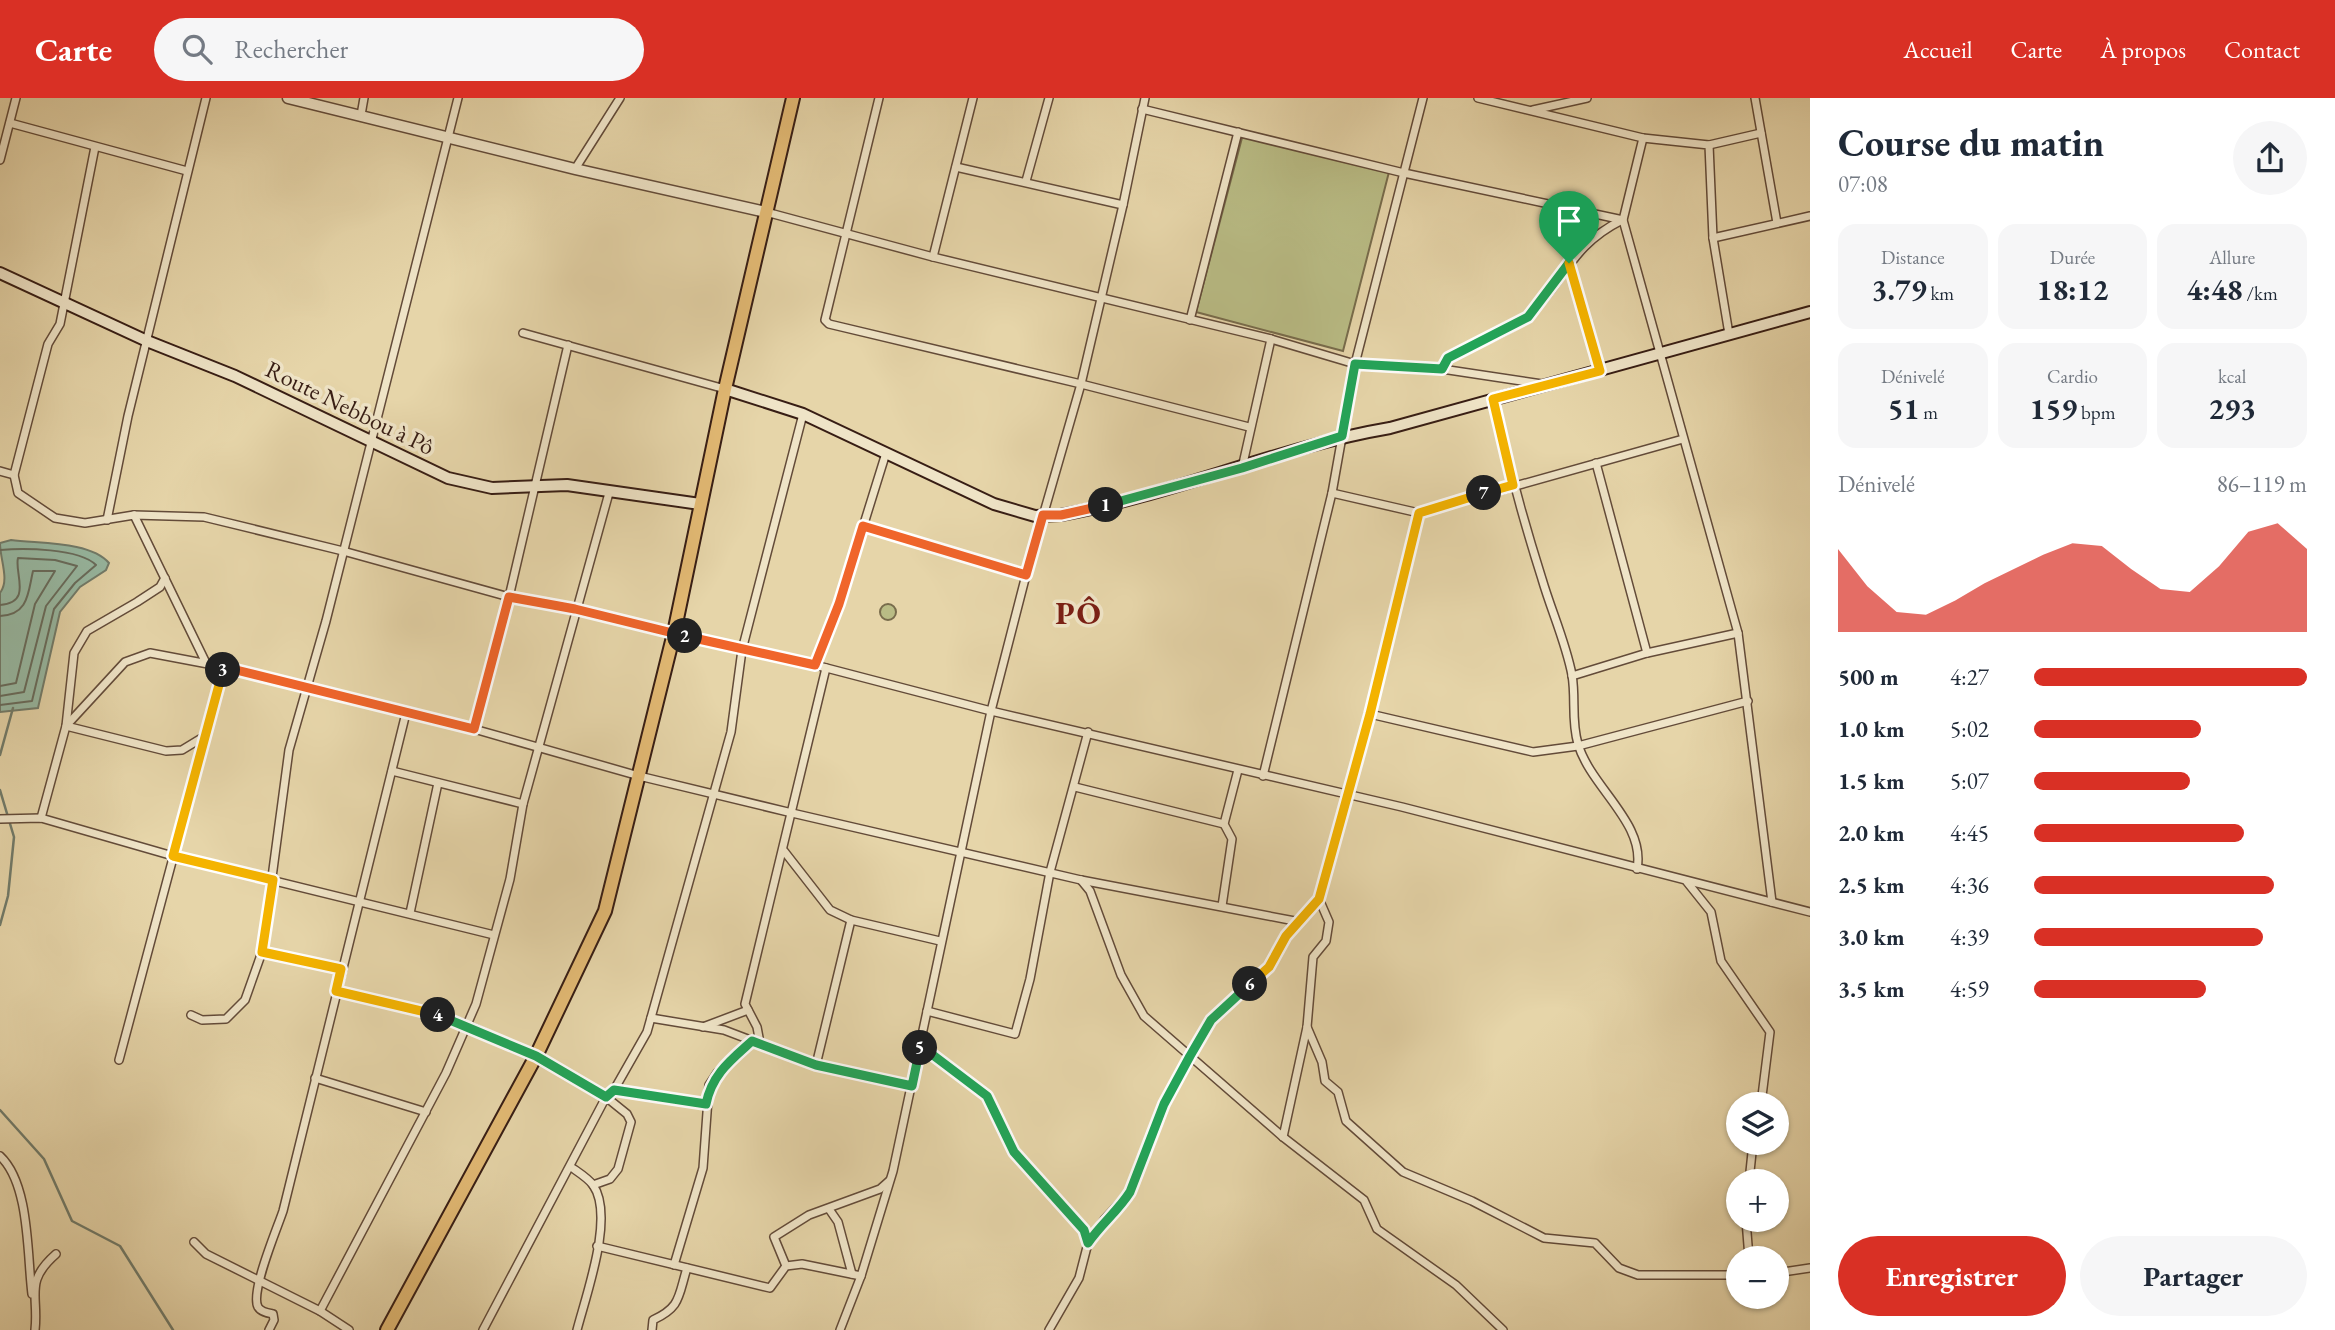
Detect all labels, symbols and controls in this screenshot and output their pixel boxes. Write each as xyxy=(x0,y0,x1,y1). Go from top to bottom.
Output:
search box xyxy=(154,18,644,81)
text: Carte xyxy=(35,28,112,71)
icon: search xyxy=(178,30,216,68)
text: Rechercher xyxy=(234,32,348,66)
text: Accueil xyxy=(1903,34,1973,65)
text: Carte xyxy=(2011,34,2062,65)
text: À propos xyxy=(2100,34,2186,65)
text: Contact xyxy=(2224,34,2300,65)
text: Course du matin xyxy=(1838,118,2104,167)
button: share xyxy=(2233,121,2307,195)
text: 07:08 xyxy=(1838,169,1888,199)
pin xyxy=(1539,191,1599,263)
icon: arrive xyxy=(1550,202,1588,240)
text: Distance xyxy=(1881,245,1945,270)
text: Durée xyxy=(2050,245,2095,270)
text: Allure xyxy=(2209,245,2255,270)
text: 3.79 xyxy=(1872,270,1927,309)
text: 18:12 xyxy=(2037,270,2108,309)
text: 4:48 xyxy=(2187,270,2243,309)
text: km xyxy=(1927,281,1954,306)
text: /km xyxy=(2243,281,2278,306)
street label: Route Nebbou à Pô xyxy=(261,353,440,462)
text: Dénivelé xyxy=(1881,364,1945,389)
text: Cardio xyxy=(2047,364,2098,389)
text: kcal xyxy=(2218,364,2246,389)
text: 51 xyxy=(1888,389,1919,428)
text: 159 xyxy=(2030,389,2077,428)
text: 293 xyxy=(2208,389,2256,428)
text: m xyxy=(1919,400,1938,425)
text: bpm xyxy=(2077,400,2115,425)
text: Dénivelé xyxy=(1838,469,1915,499)
text: 86–119 m xyxy=(2217,469,2307,499)
pin: 7 xyxy=(1466,476,1502,510)
text: 7 xyxy=(1478,480,1489,505)
pin: 1 xyxy=(1088,488,1124,522)
text: 1 xyxy=(1100,492,1111,517)
district label: PÔ xyxy=(1055,592,1103,634)
pin: 2 xyxy=(668,618,702,654)
text: 2 xyxy=(679,623,690,648)
pin: 3 xyxy=(206,652,241,688)
text: 3 xyxy=(217,657,228,682)
text: 500 m xyxy=(1838,662,1899,692)
text: 4:27 xyxy=(1950,662,1989,692)
text: 1.0 km xyxy=(1838,714,1905,744)
text: 5:02 xyxy=(1950,714,1989,744)
text: 1.5 km xyxy=(1838,766,1905,796)
text: 5:07 xyxy=(1950,766,1989,796)
text: 2.0 km xyxy=(1838,818,1905,848)
text: 4:45 xyxy=(1950,818,1989,848)
text: 2.5 km xyxy=(1838,870,1905,900)
text: 4:36 xyxy=(1950,870,1989,900)
text: 3.0 km xyxy=(1838,922,1905,952)
text: 4:39 xyxy=(1950,922,1989,952)
pin: 6 xyxy=(1232,966,1268,1001)
text: 6 xyxy=(1244,971,1255,996)
text: 3.5 km xyxy=(1838,974,1905,1004)
text: 4:59 xyxy=(1950,974,1989,1004)
pin: 4 xyxy=(420,998,456,1032)
text: 4 xyxy=(432,1002,443,1027)
pin: 5 xyxy=(902,1030,937,1066)
text: 5 xyxy=(914,1035,925,1060)
map controls xyxy=(1726,1092,1789,1309)
button: layers xyxy=(1726,1092,1789,1155)
button: + xyxy=(1726,1169,1789,1232)
button: Enregistrer xyxy=(1838,1236,2066,1316)
button: Partager xyxy=(2080,1236,2307,1316)
button: − xyxy=(1726,1246,1789,1309)

